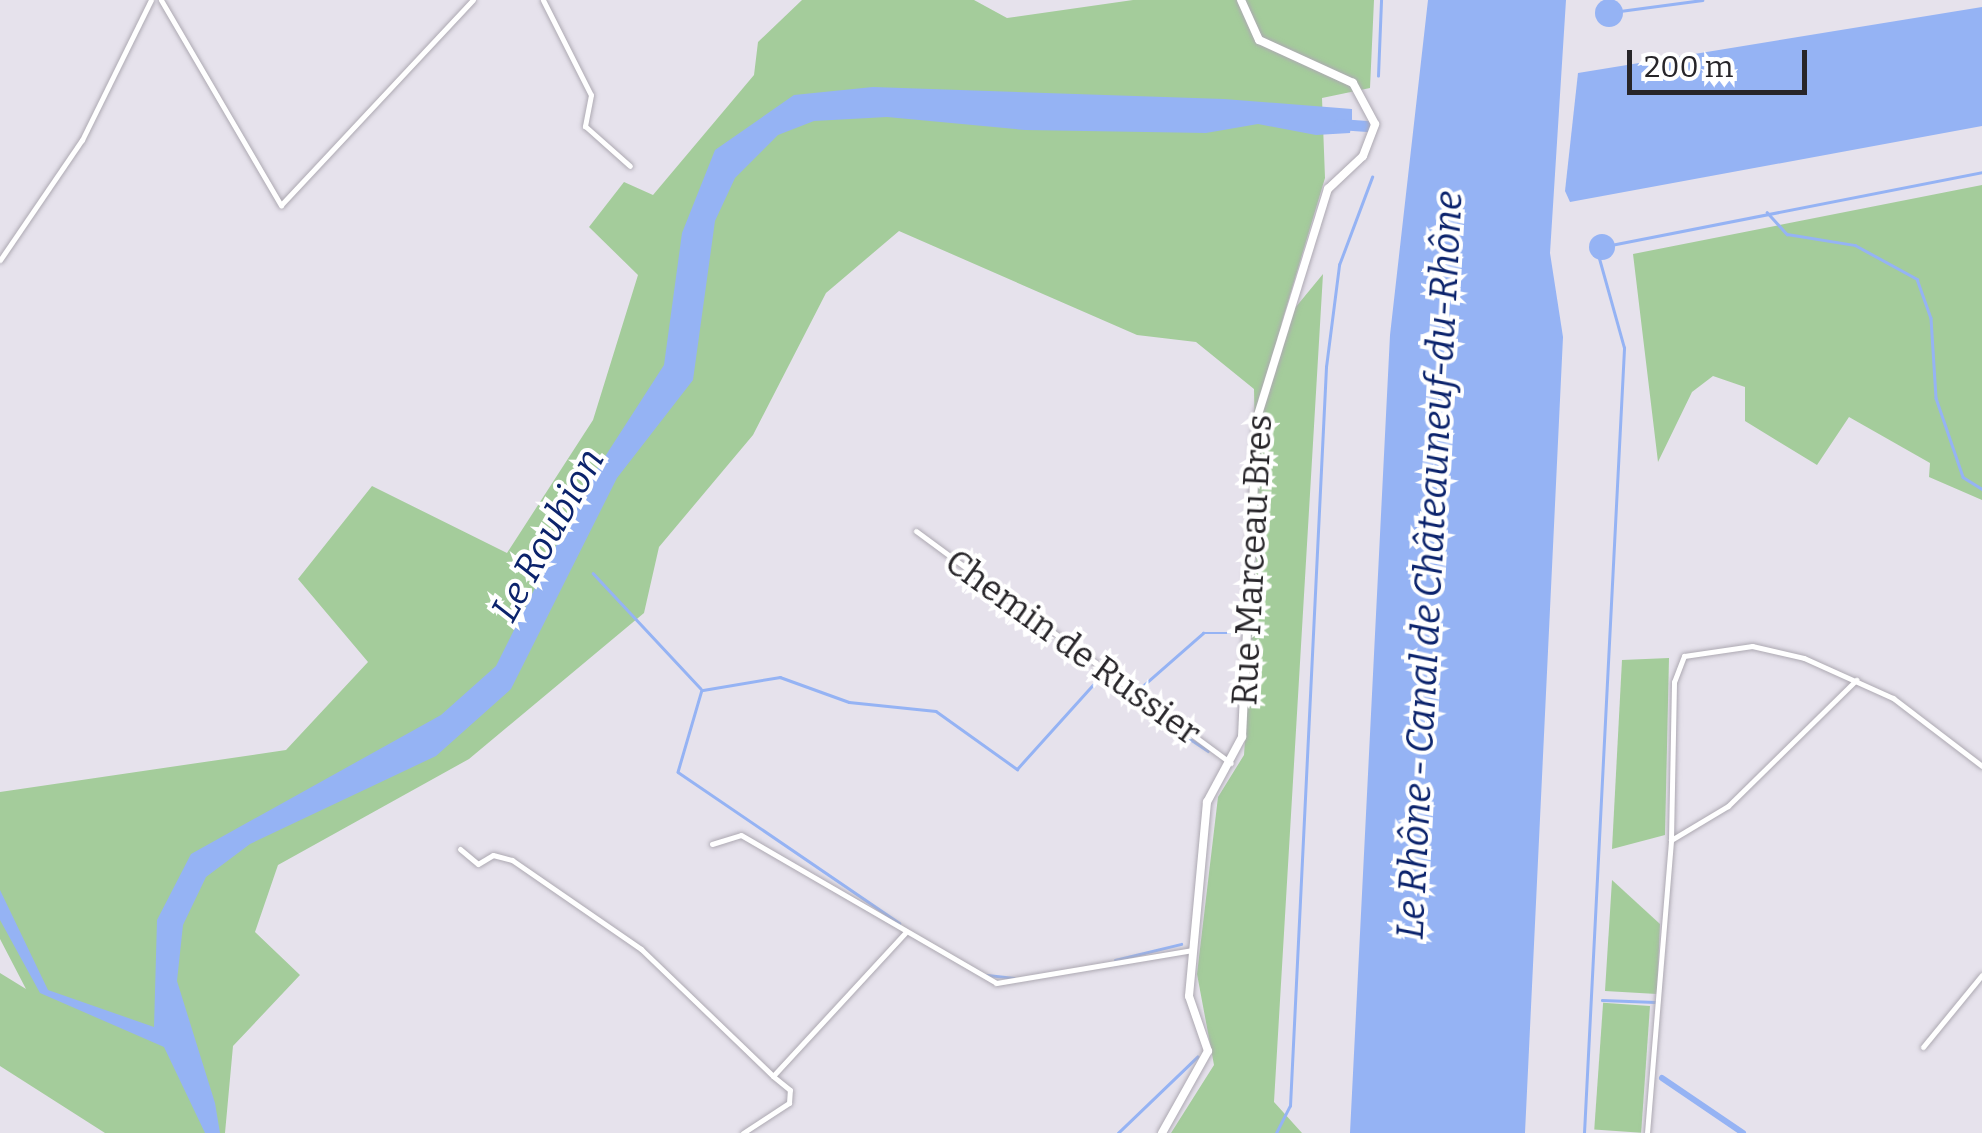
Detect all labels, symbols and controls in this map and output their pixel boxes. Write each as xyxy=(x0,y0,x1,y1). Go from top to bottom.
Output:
scale bar xyxy=(1632,30,1812,92)
text: 200 m xyxy=(1644,49,1733,85)
water label: Le Rhône - Canal de Châteauneuf-du-Rhône xyxy=(1388,190,1472,940)
street label: Rue Marceau Bres xyxy=(1223,413,1281,707)
water label: Le Roubion xyxy=(482,441,614,629)
street label: Chemin de Russier xyxy=(937,540,1209,754)

